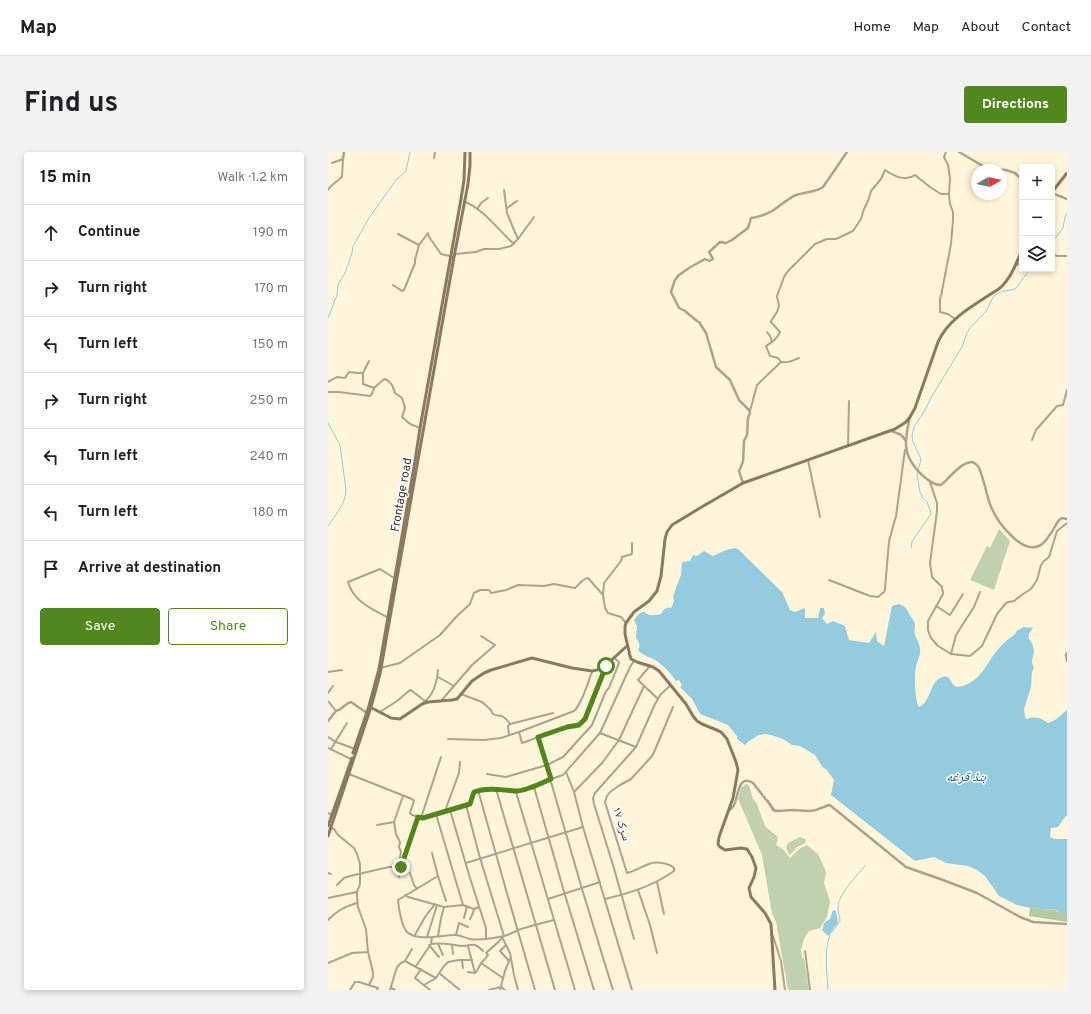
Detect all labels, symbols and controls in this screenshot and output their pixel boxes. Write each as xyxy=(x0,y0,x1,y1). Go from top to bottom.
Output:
text: Map xyxy=(20,16,57,40)
text: Home xyxy=(854,19,891,36)
text: Map xyxy=(913,19,939,36)
text: About xyxy=(961,19,1000,36)
text: Contact xyxy=(1022,19,1071,36)
text: Find us xyxy=(24,86,118,122)
button: Directions xyxy=(964,86,1067,123)
north arrow xyxy=(971,164,1007,200)
map controls xyxy=(1019,164,1055,272)
button: + xyxy=(1019,164,1055,200)
text: 15 min xyxy=(40,167,91,189)
text: Walk · 1.2 km xyxy=(217,170,288,186)
button: − xyxy=(1019,200,1055,236)
icon: ahead xyxy=(40,222,62,244)
text: Continue xyxy=(78,223,140,242)
text: 190 m xyxy=(253,225,288,241)
button: layers xyxy=(1019,236,1055,272)
icon: right xyxy=(40,278,62,300)
text: Turn right xyxy=(78,279,147,298)
text: 170 m xyxy=(254,281,288,297)
icon: left xyxy=(40,334,62,356)
text: Turn left xyxy=(78,335,138,354)
text: 150 m xyxy=(253,337,288,353)
icon: right xyxy=(40,390,62,412)
text: Turn right xyxy=(78,391,147,410)
text: 250 m xyxy=(250,393,288,409)
icon: left xyxy=(40,446,62,468)
text: Turn left xyxy=(78,447,138,466)
text: 240 m xyxy=(250,449,288,465)
street label: Frontage road xyxy=(388,457,416,533)
icon: left xyxy=(40,502,62,524)
text: Turn left xyxy=(78,503,138,522)
text: 180 m xyxy=(253,505,288,521)
icon: arrive xyxy=(40,558,62,580)
text: Arrive at destination xyxy=(78,559,221,578)
button: Save xyxy=(40,608,160,645)
button: Share xyxy=(168,608,288,645)
route start xyxy=(597,657,615,675)
water label: بندٔ قرغه xyxy=(946,770,986,786)
street label: سرک ۱۷ xyxy=(608,805,634,843)
route end xyxy=(392,858,410,876)

